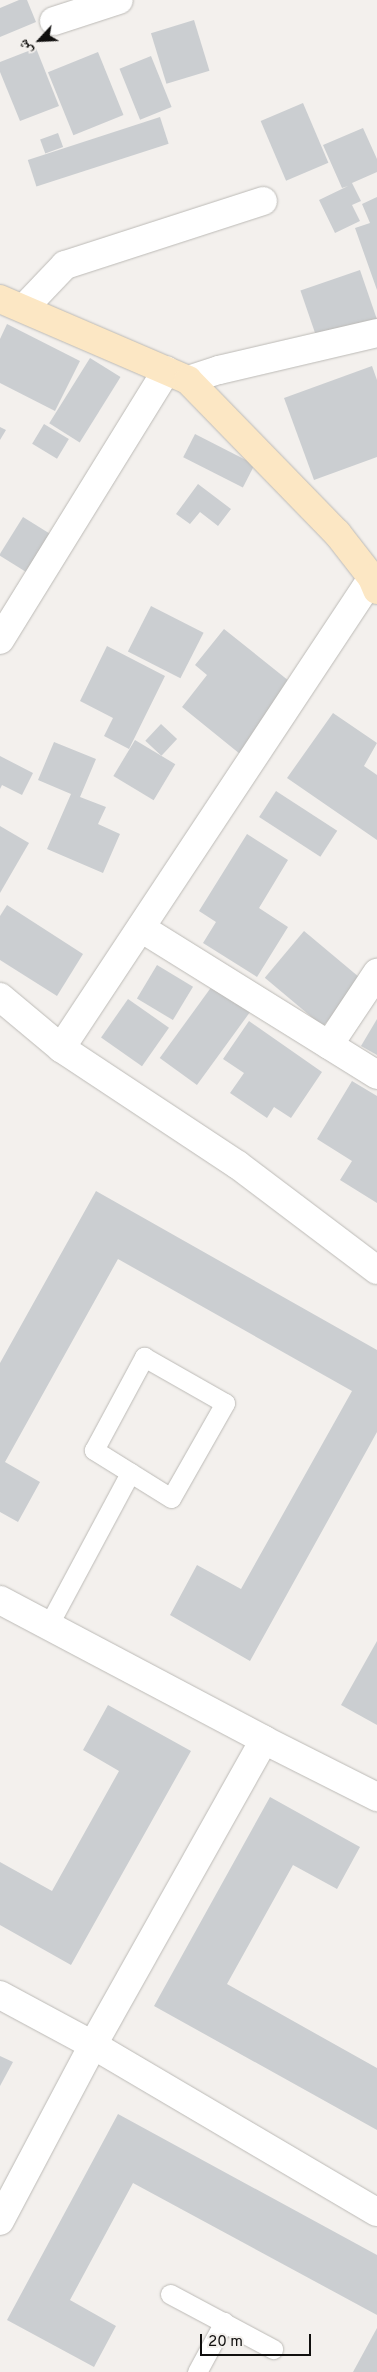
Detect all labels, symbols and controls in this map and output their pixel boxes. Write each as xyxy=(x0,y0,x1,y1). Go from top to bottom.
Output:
north arrow xyxy=(15,15,65,65)
text: ش xyxy=(15,36,37,57)
scale bar xyxy=(202,2324,313,2356)
text: 20 m xyxy=(208,2333,243,2352)

